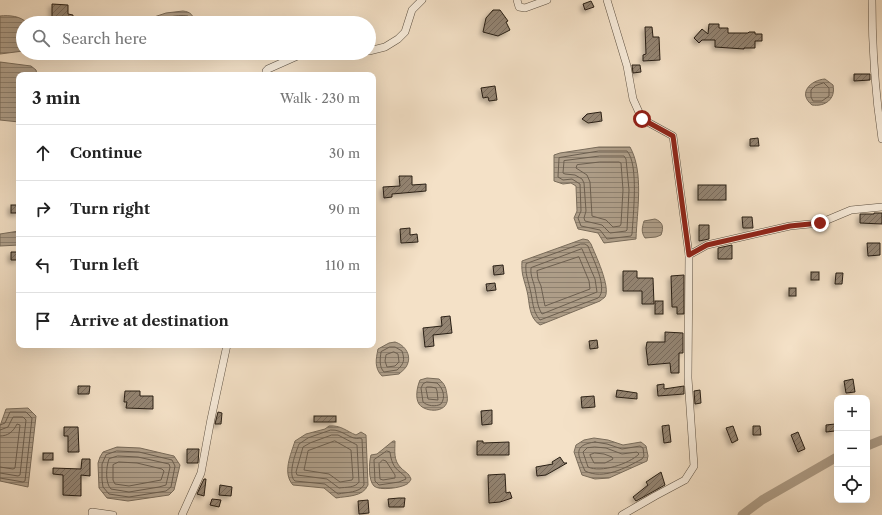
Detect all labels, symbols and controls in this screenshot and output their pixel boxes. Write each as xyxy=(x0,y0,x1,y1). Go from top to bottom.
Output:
search box xyxy=(16,16,376,60)
icon: search xyxy=(30,27,52,49)
text: Search here xyxy=(62,29,147,48)
text: 3 min xyxy=(32,88,81,108)
text: Walk · 230 m xyxy=(280,90,360,106)
route start xyxy=(633,110,651,128)
icon: ahead xyxy=(32,142,54,164)
text: Continue xyxy=(70,143,142,162)
text: 30 m xyxy=(329,145,360,161)
icon: right xyxy=(32,198,54,220)
text: Turn right xyxy=(70,199,150,218)
text: 90 m xyxy=(329,201,360,217)
route end xyxy=(811,214,829,232)
icon: left xyxy=(32,254,54,276)
text: Turn left xyxy=(70,255,139,274)
text: 110 m xyxy=(325,257,360,273)
icon: arrive xyxy=(32,310,54,332)
text: Arrive at destination xyxy=(70,311,229,330)
map controls xyxy=(834,395,870,503)
button: + xyxy=(834,395,870,431)
button: − xyxy=(834,431,870,467)
button: locate xyxy=(834,467,870,503)

